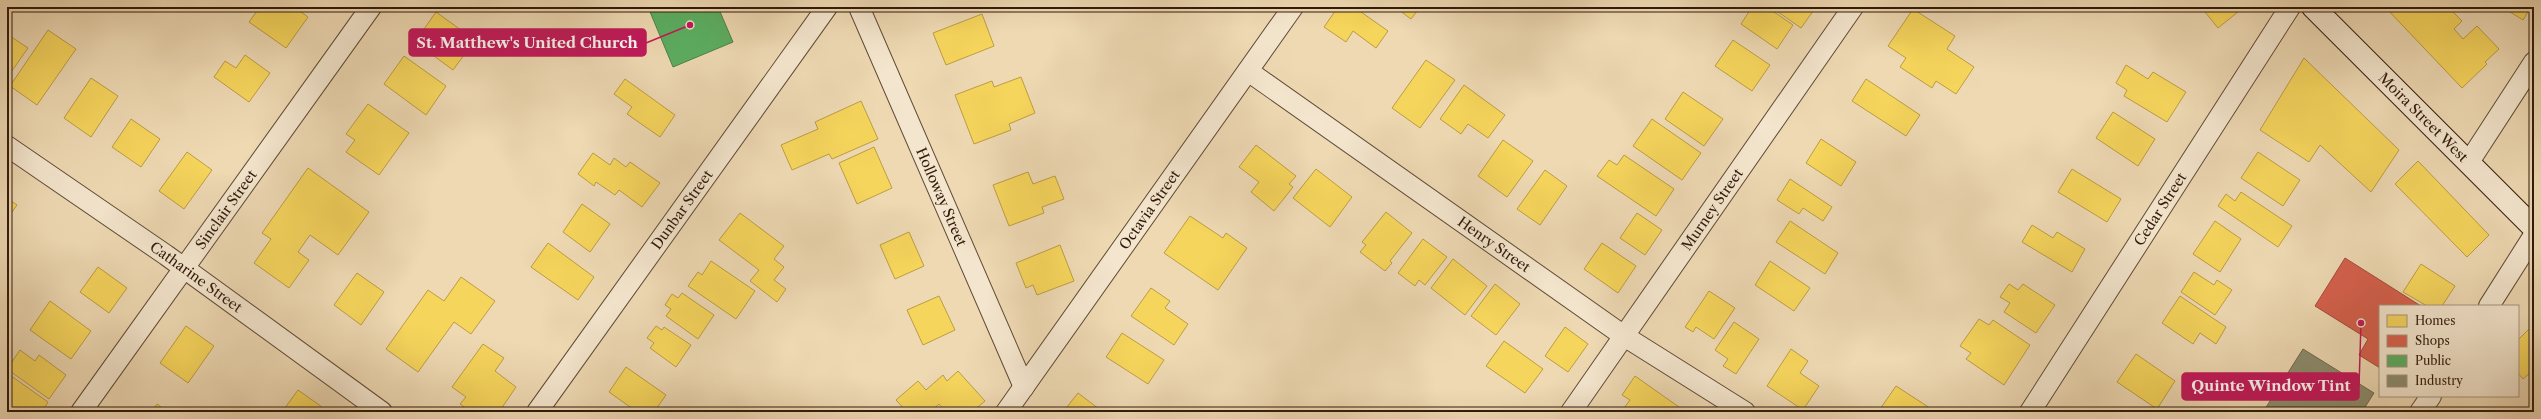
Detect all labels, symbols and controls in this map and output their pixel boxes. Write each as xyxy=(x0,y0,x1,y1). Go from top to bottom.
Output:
callout: St. Matthew's United Church xyxy=(409,29,646,56)
text: St. Matthew's United Church xyxy=(416,33,638,52)
street label: Moira Street West xyxy=(2375,69,2472,166)
street label: Holloway Street xyxy=(912,145,971,249)
street label: Murney Street xyxy=(1677,165,1747,254)
street label: Sinclair Street xyxy=(191,166,261,253)
street label: Dunbar Street xyxy=(647,166,717,253)
street label: Octavia Street xyxy=(1115,166,1184,253)
street label: Cedar Street xyxy=(2130,169,2190,249)
street label: Henry Street xyxy=(1454,213,1534,276)
street label: Catharine Street xyxy=(146,238,246,316)
legend xyxy=(2379,305,2519,397)
text: Homes xyxy=(2415,313,2455,328)
text: Shops xyxy=(2415,333,2450,348)
text: Public xyxy=(2415,353,2451,368)
callout: Quinte Window Tint xyxy=(2182,373,2359,400)
text: Industry xyxy=(2415,373,2463,388)
text: Quinte Window Tint xyxy=(2191,376,2351,395)

